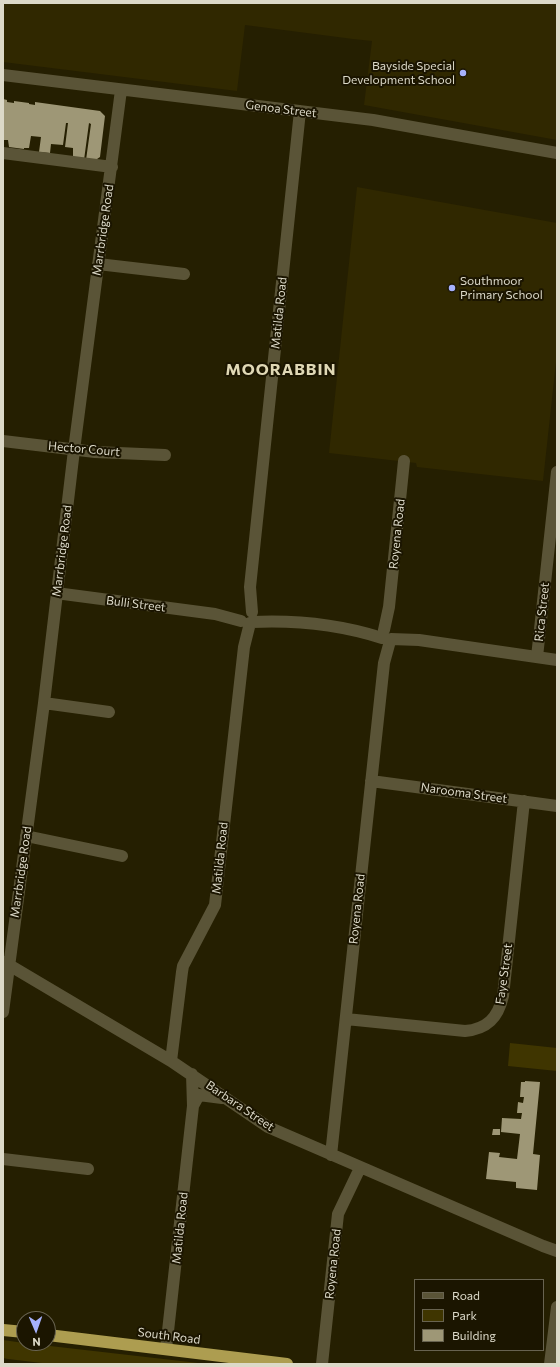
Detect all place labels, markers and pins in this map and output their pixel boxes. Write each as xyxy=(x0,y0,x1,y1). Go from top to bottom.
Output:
place label: Bayside Special Development School xyxy=(342,59,455,87)
marker: Bayside Special Development School xyxy=(458,68,468,78)
place label: Southmoor Primary School xyxy=(460,274,543,302)
marker: Southmoor Primary School xyxy=(447,283,457,293)

